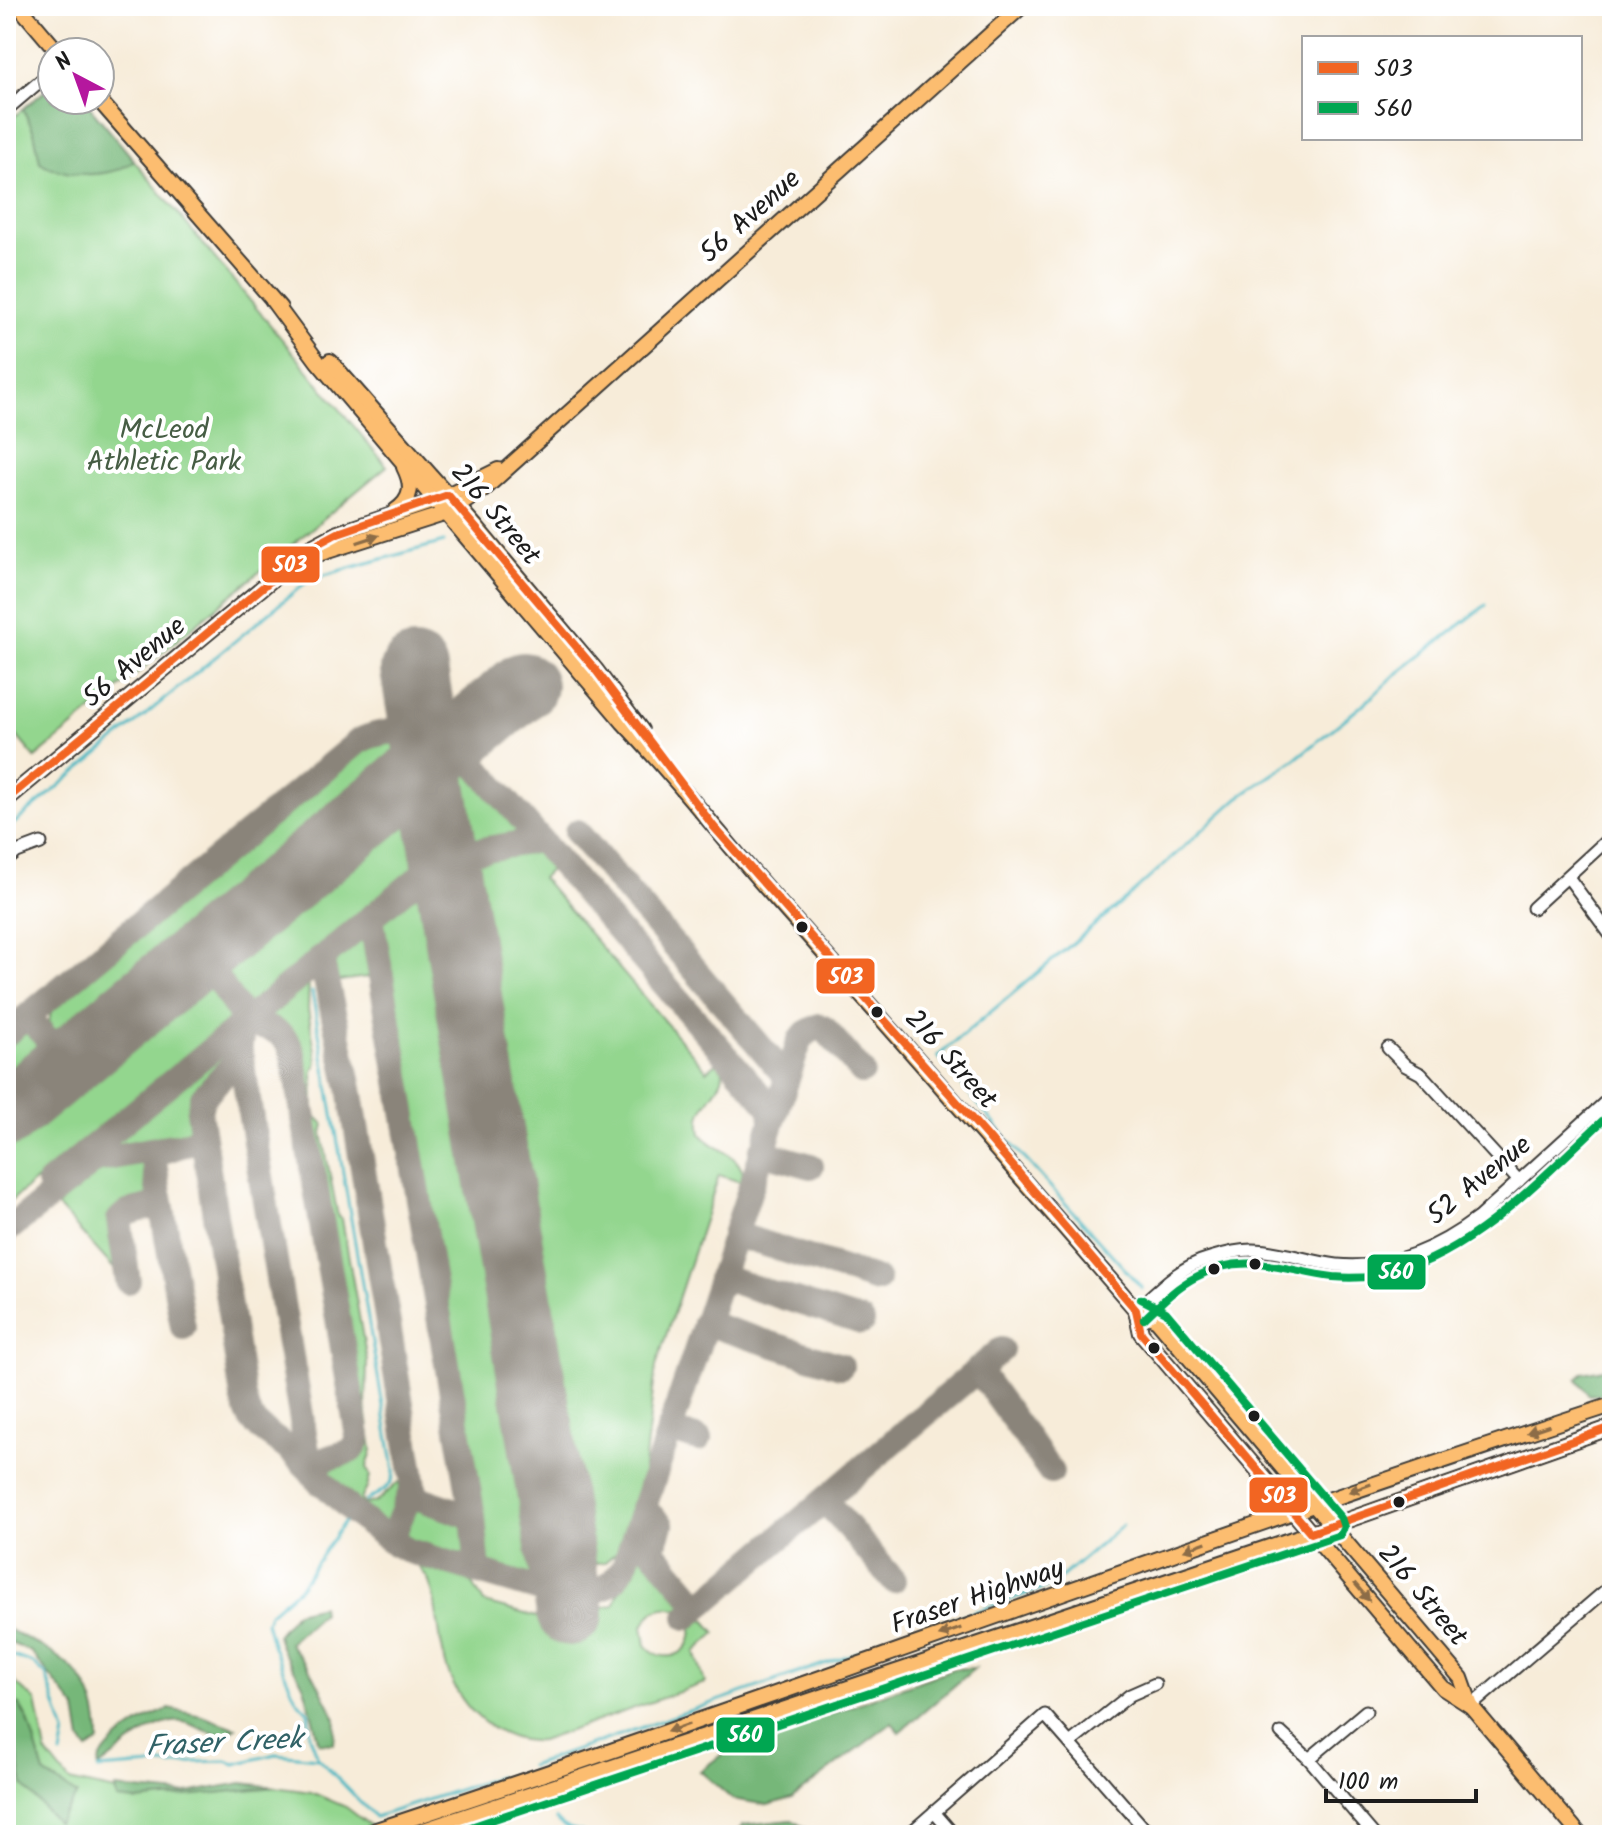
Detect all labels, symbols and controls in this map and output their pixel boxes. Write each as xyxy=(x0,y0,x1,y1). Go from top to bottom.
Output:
north arrow xyxy=(36,36,116,116)
legend xyxy=(1302,36,1582,140)
text: N xyxy=(48,45,81,81)
text: 503 xyxy=(1374,50,1413,89)
text: 560 xyxy=(1374,90,1412,129)
street label: 56 Avenue xyxy=(689,158,812,275)
park label: McLeod Athletic Park xyxy=(87,408,242,485)
street label: 216 Street xyxy=(438,453,553,577)
one-way arrow xyxy=(356,532,380,545)
line badge: 503 xyxy=(260,545,321,584)
text: 503 xyxy=(272,549,307,584)
street label: 56 Avenue xyxy=(73,605,197,720)
unlabelled marker xyxy=(794,919,810,935)
line badge: 503 xyxy=(815,957,876,995)
text: 503 xyxy=(828,961,863,996)
street label: 216 Street xyxy=(892,999,1009,1121)
unlabelled marker xyxy=(869,1004,885,1020)
street label: 52 Avenue xyxy=(1417,1124,1543,1238)
line badge: 560 xyxy=(1366,1253,1427,1291)
unlabelled marker xyxy=(1247,1256,1263,1272)
text: 560 xyxy=(1378,1256,1414,1291)
unlabelled marker xyxy=(1206,1261,1222,1277)
unlabelled marker xyxy=(1146,1340,1162,1356)
unlabelled marker xyxy=(1246,1408,1262,1424)
one-way arrow xyxy=(1526,1423,1550,1436)
line badge: 503 xyxy=(1248,1476,1309,1514)
text: 503 xyxy=(1261,1480,1296,1515)
one-way arrow xyxy=(1347,1483,1371,1495)
unlabelled marker xyxy=(1391,1494,1407,1510)
street label: 216 Street xyxy=(1365,1534,1480,1658)
one-way arrow xyxy=(1183,1540,1207,1553)
street label: Fraser Highway xyxy=(885,1546,1071,1648)
one-way arrow xyxy=(1353,1582,1370,1602)
one-way arrow xyxy=(937,1627,961,1639)
water label: Fraser Creek xyxy=(145,1716,308,1772)
line badge: 560 xyxy=(715,1716,776,1754)
text: 560 xyxy=(727,1719,763,1754)
one-way arrow xyxy=(666,1722,690,1734)
scale bar xyxy=(1326,1753,1476,1803)
text: 100 m xyxy=(1338,1763,1398,1802)

